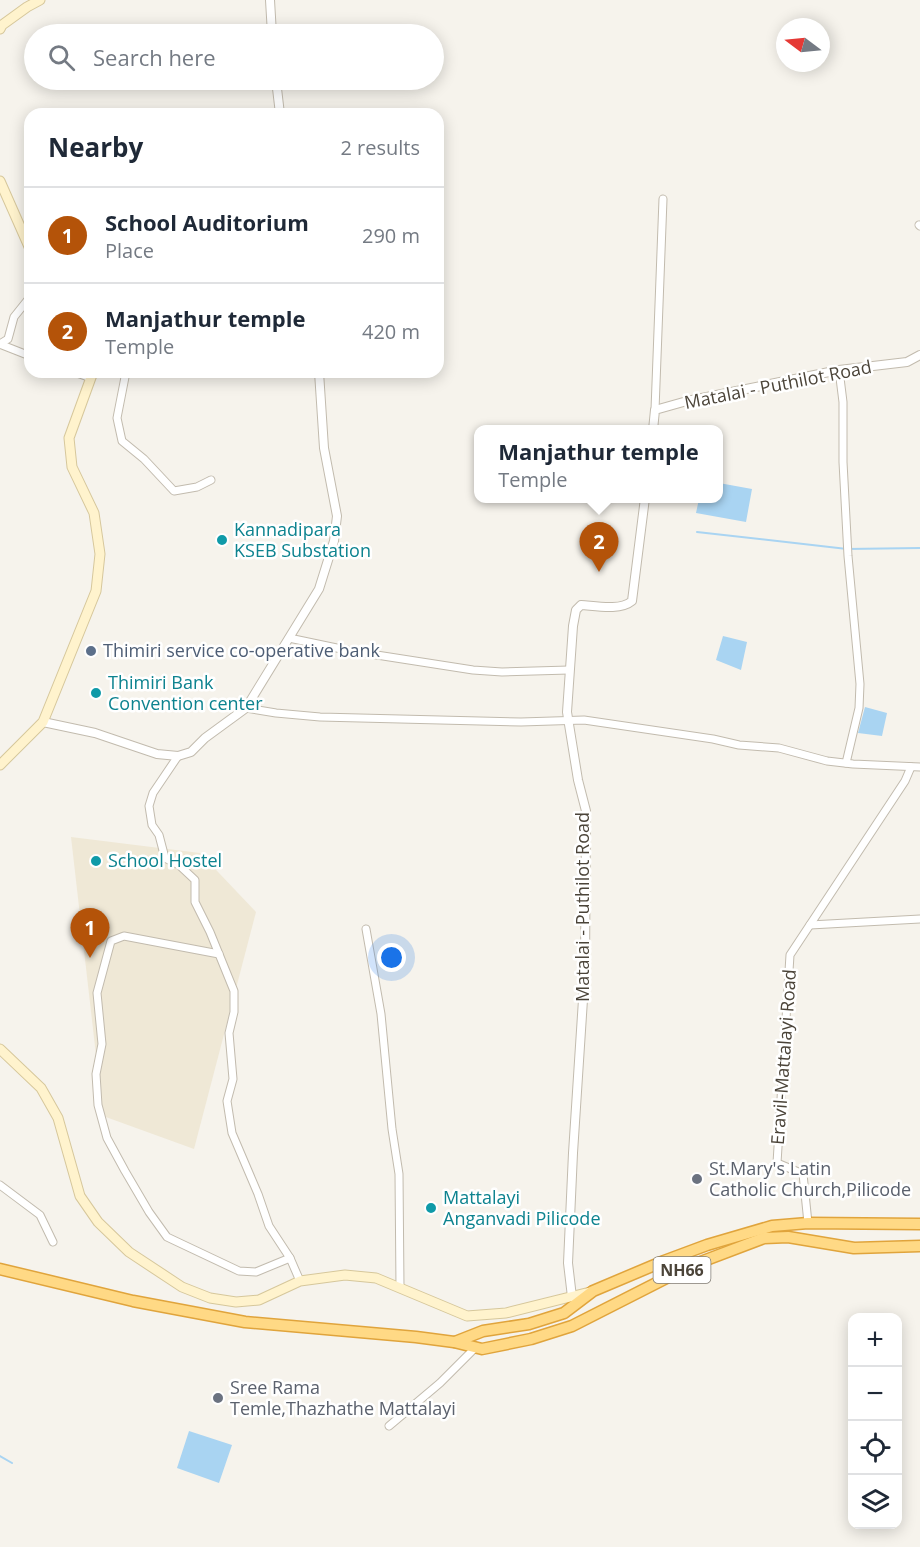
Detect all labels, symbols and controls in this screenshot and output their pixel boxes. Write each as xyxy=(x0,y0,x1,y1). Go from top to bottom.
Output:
north arrow xyxy=(776,18,830,72)
search box xyxy=(24,24,444,90)
icon: search xyxy=(45,41,78,74)
text: Search here xyxy=(93,42,216,72)
text: Nearby xyxy=(48,129,143,165)
text: 2 results xyxy=(340,134,420,161)
text: School Auditorium xyxy=(105,207,309,237)
text: 1 xyxy=(62,222,73,249)
text: 290 m xyxy=(362,222,420,249)
text: Place xyxy=(105,237,154,264)
text: Manjathur temple xyxy=(105,303,305,333)
text: 2 xyxy=(62,318,73,345)
text: 420 m xyxy=(362,318,420,345)
text: Temple xyxy=(105,333,174,360)
street label: Matalai - Puthilot Road xyxy=(682,354,873,414)
popup xyxy=(474,425,723,503)
text: Manjathur temple xyxy=(498,436,699,466)
text: Temple xyxy=(498,466,568,493)
place label: Kannadipara KSEB Substation xyxy=(234,517,371,562)
pin: 2 xyxy=(580,522,618,572)
marker: Kannadipara KSEB Substation xyxy=(215,533,229,547)
place label: Thimiri service co-operative bank xyxy=(103,638,381,662)
marker: Thimiri service co-operative bank xyxy=(84,644,98,658)
place label: Thimiri Bank Convention center xyxy=(108,670,263,715)
marker: Thimiri Bank Convention center xyxy=(89,686,103,700)
street label: Matalai - Puthilot Road xyxy=(570,812,594,1002)
place label: School Hostel xyxy=(108,848,222,872)
marker: School Hostel xyxy=(89,854,103,868)
pin: 1 xyxy=(70,908,110,958)
your location xyxy=(377,943,406,972)
street label: Eravil-Mattalayi Road xyxy=(765,968,801,1146)
place label: St.Mary's Latin Catholic Church,Pilicode xyxy=(709,1156,911,1201)
marker: St.Mary's Latin Catholic Church,Pilicode xyxy=(690,1172,704,1186)
place label: Mattalayi Anganvadi Pilicode xyxy=(443,1185,601,1230)
marker: Mattalayi Anganvadi Pilicode xyxy=(424,1201,438,1215)
road number: NH66 xyxy=(654,1257,710,1283)
map controls xyxy=(848,1313,902,1529)
button: + xyxy=(848,1313,902,1367)
button: − xyxy=(848,1367,902,1421)
place label: Sree Rama Temle,Thazhathe Mattalayi xyxy=(230,1375,456,1420)
marker: Sree Rama Temle,Thazhathe Mattalayi xyxy=(211,1391,225,1405)
button: locate xyxy=(848,1421,902,1475)
button: layers xyxy=(848,1475,902,1529)

